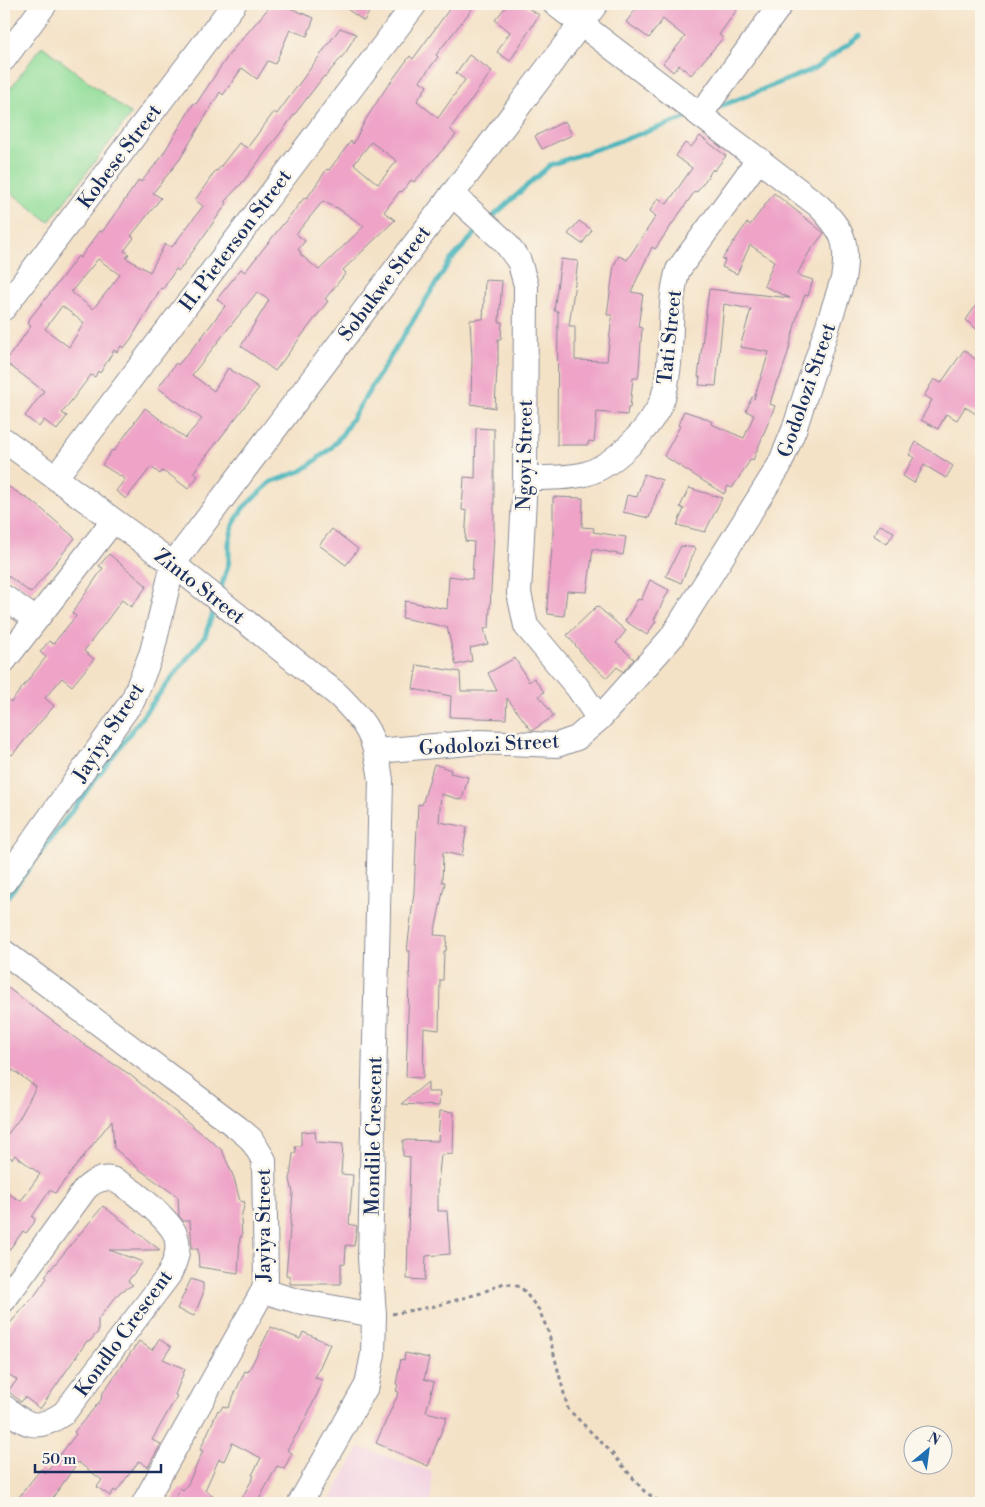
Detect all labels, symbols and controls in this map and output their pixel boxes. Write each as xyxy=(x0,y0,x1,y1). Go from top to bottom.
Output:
street label: Kobese Street xyxy=(73,100,168,214)
street label: H. Pieterson Street xyxy=(175,165,298,317)
street label: Sobukwe Street xyxy=(334,221,437,347)
street label: Tati Street xyxy=(653,289,688,386)
street label: Godolozi Street xyxy=(773,320,842,461)
street label: Ngoyi Street xyxy=(512,399,539,511)
street label: Zinto Street xyxy=(149,544,249,630)
street label: Jayiya Street xyxy=(67,679,151,788)
street label: Godolozi Street xyxy=(418,729,560,762)
street label: Mondile Crescent xyxy=(361,1056,388,1216)
street label: Jayiya Street xyxy=(252,1169,277,1282)
street label: Kondlo Crescent xyxy=(70,1266,179,1402)
north arrow xyxy=(902,1424,952,1474)
text: N xyxy=(925,1429,943,1450)
scale bar xyxy=(35,1442,161,1474)
text: 50 m xyxy=(42,1450,76,1469)

